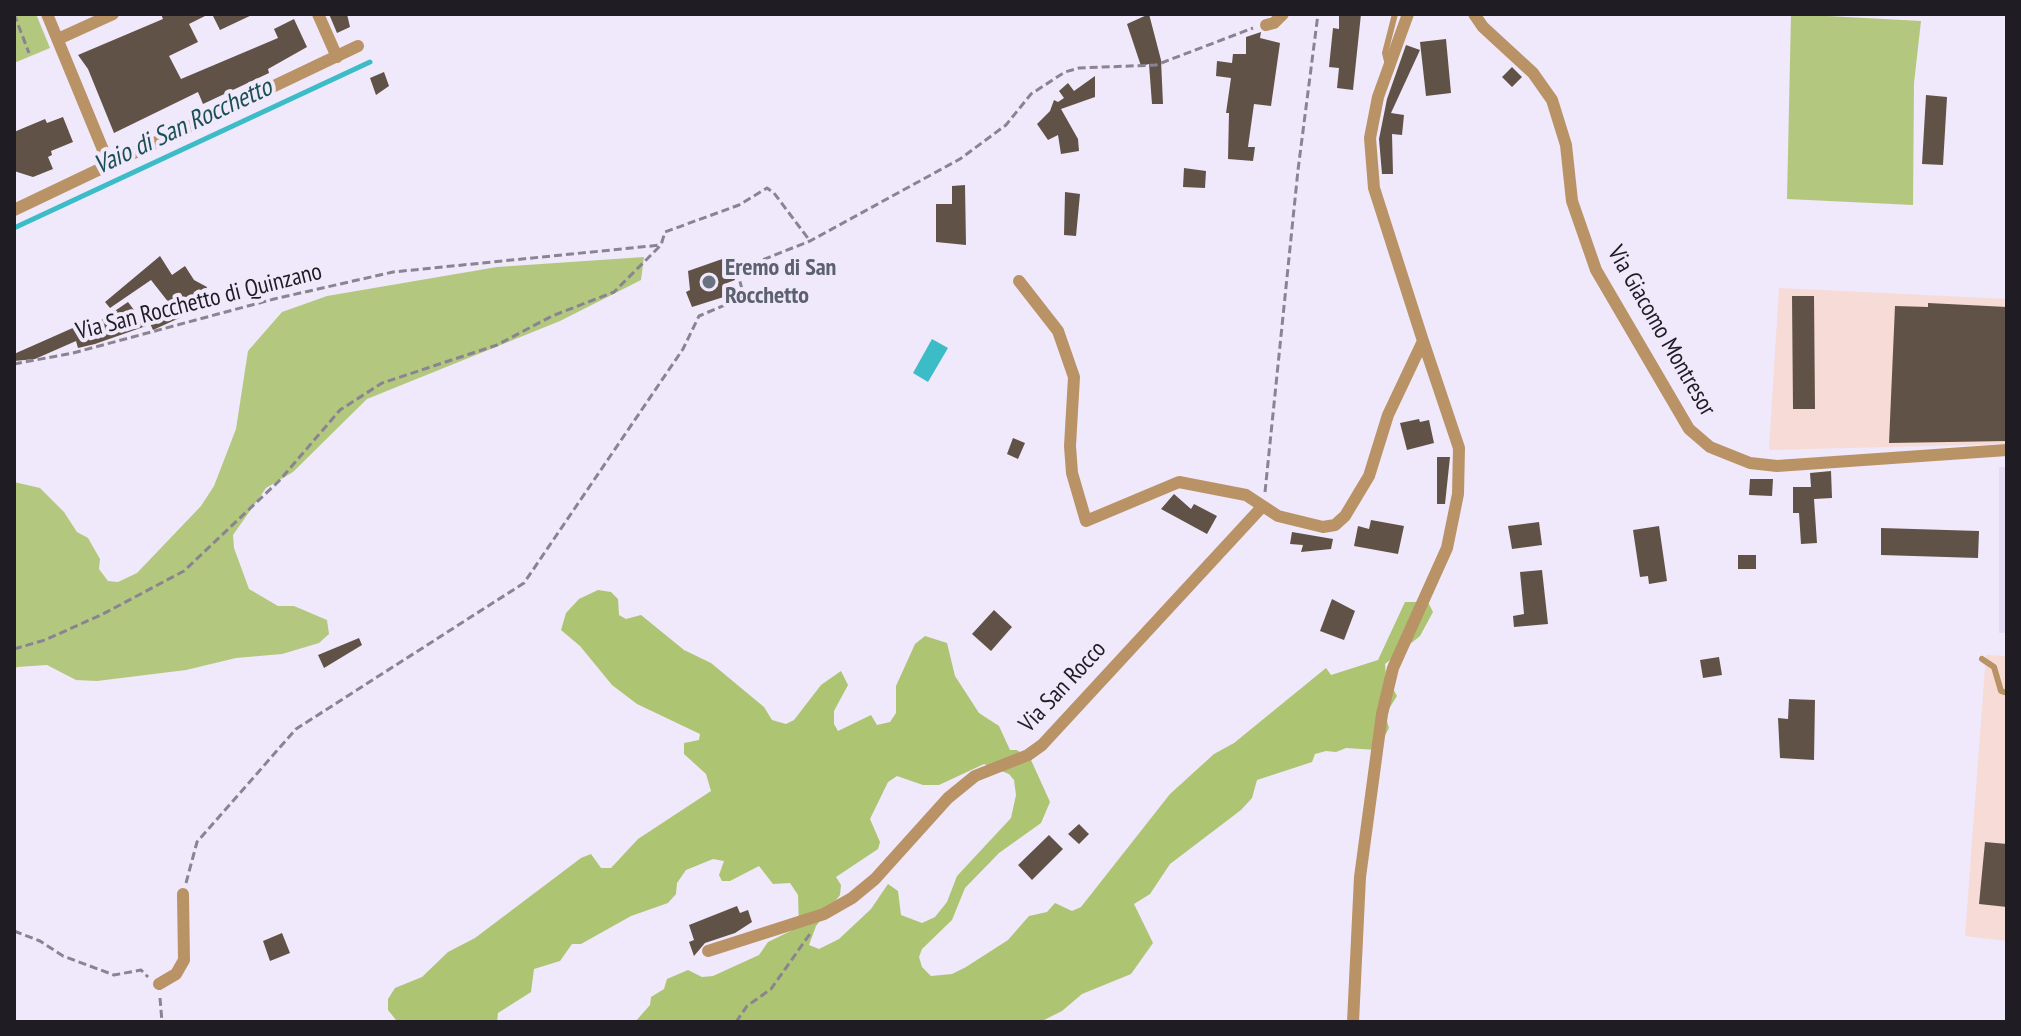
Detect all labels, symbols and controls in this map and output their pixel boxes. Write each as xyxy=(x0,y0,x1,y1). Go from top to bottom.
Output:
water label: Vaio di San Rocchetto xyxy=(89,72,277,182)
street label: Via Giacomo Montresor xyxy=(1601,241,1721,421)
place label: Eremo di San Rocchetto xyxy=(725,254,836,310)
street label: Via San Rocchetto di Quinzano xyxy=(73,258,325,346)
marker: Eremo di San Rocchetto xyxy=(700,273,718,291)
street label: Via San Rocco xyxy=(1014,635,1112,739)

